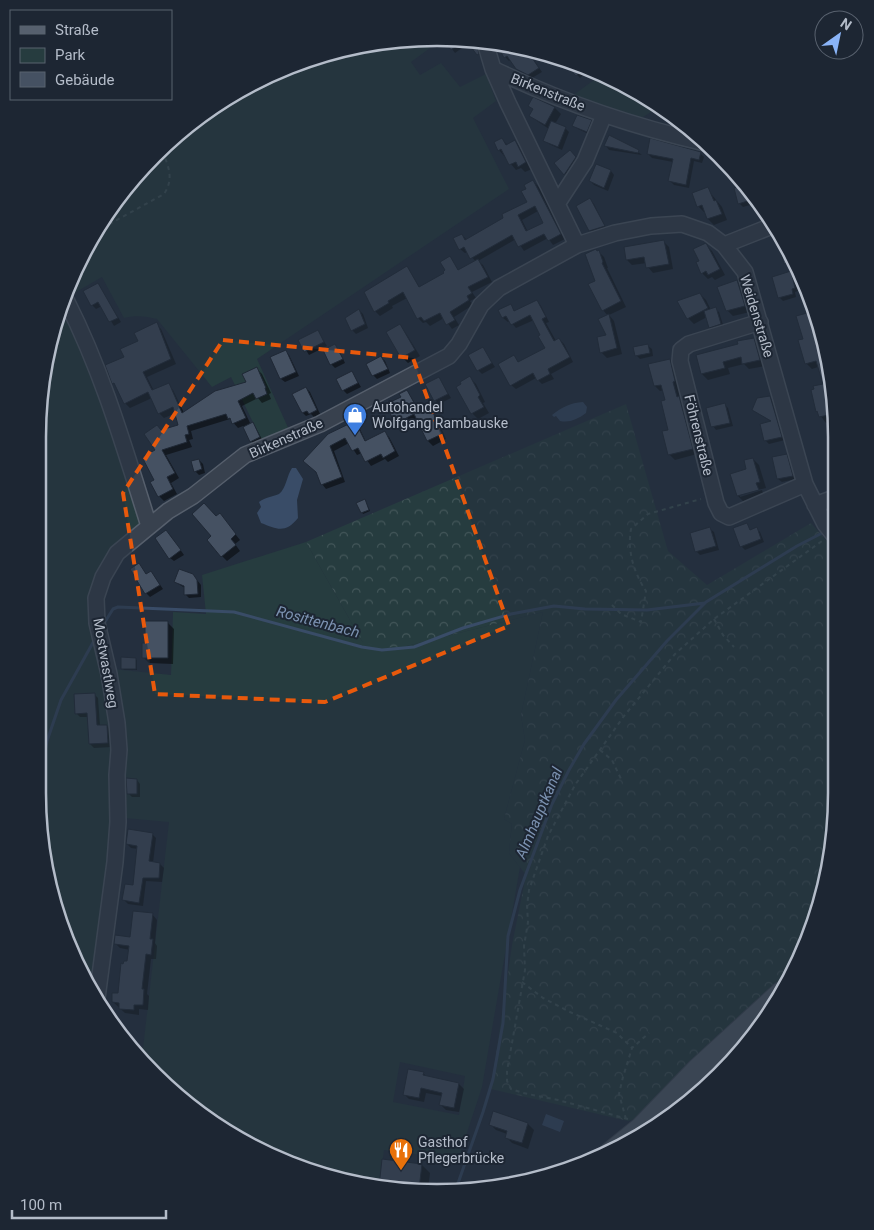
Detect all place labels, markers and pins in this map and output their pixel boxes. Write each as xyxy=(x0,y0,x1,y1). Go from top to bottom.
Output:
place label: Autohandel Wolfgang Rambauske xyxy=(372,399,508,431)
shop icon: Autohandel Wolfgang Rambauske xyxy=(342,402,368,436)
place label: Gasthof Pflegerbrücke xyxy=(418,1134,504,1166)
restaurant icon: Gasthof Pflegerbrücke xyxy=(388,1137,414,1171)

